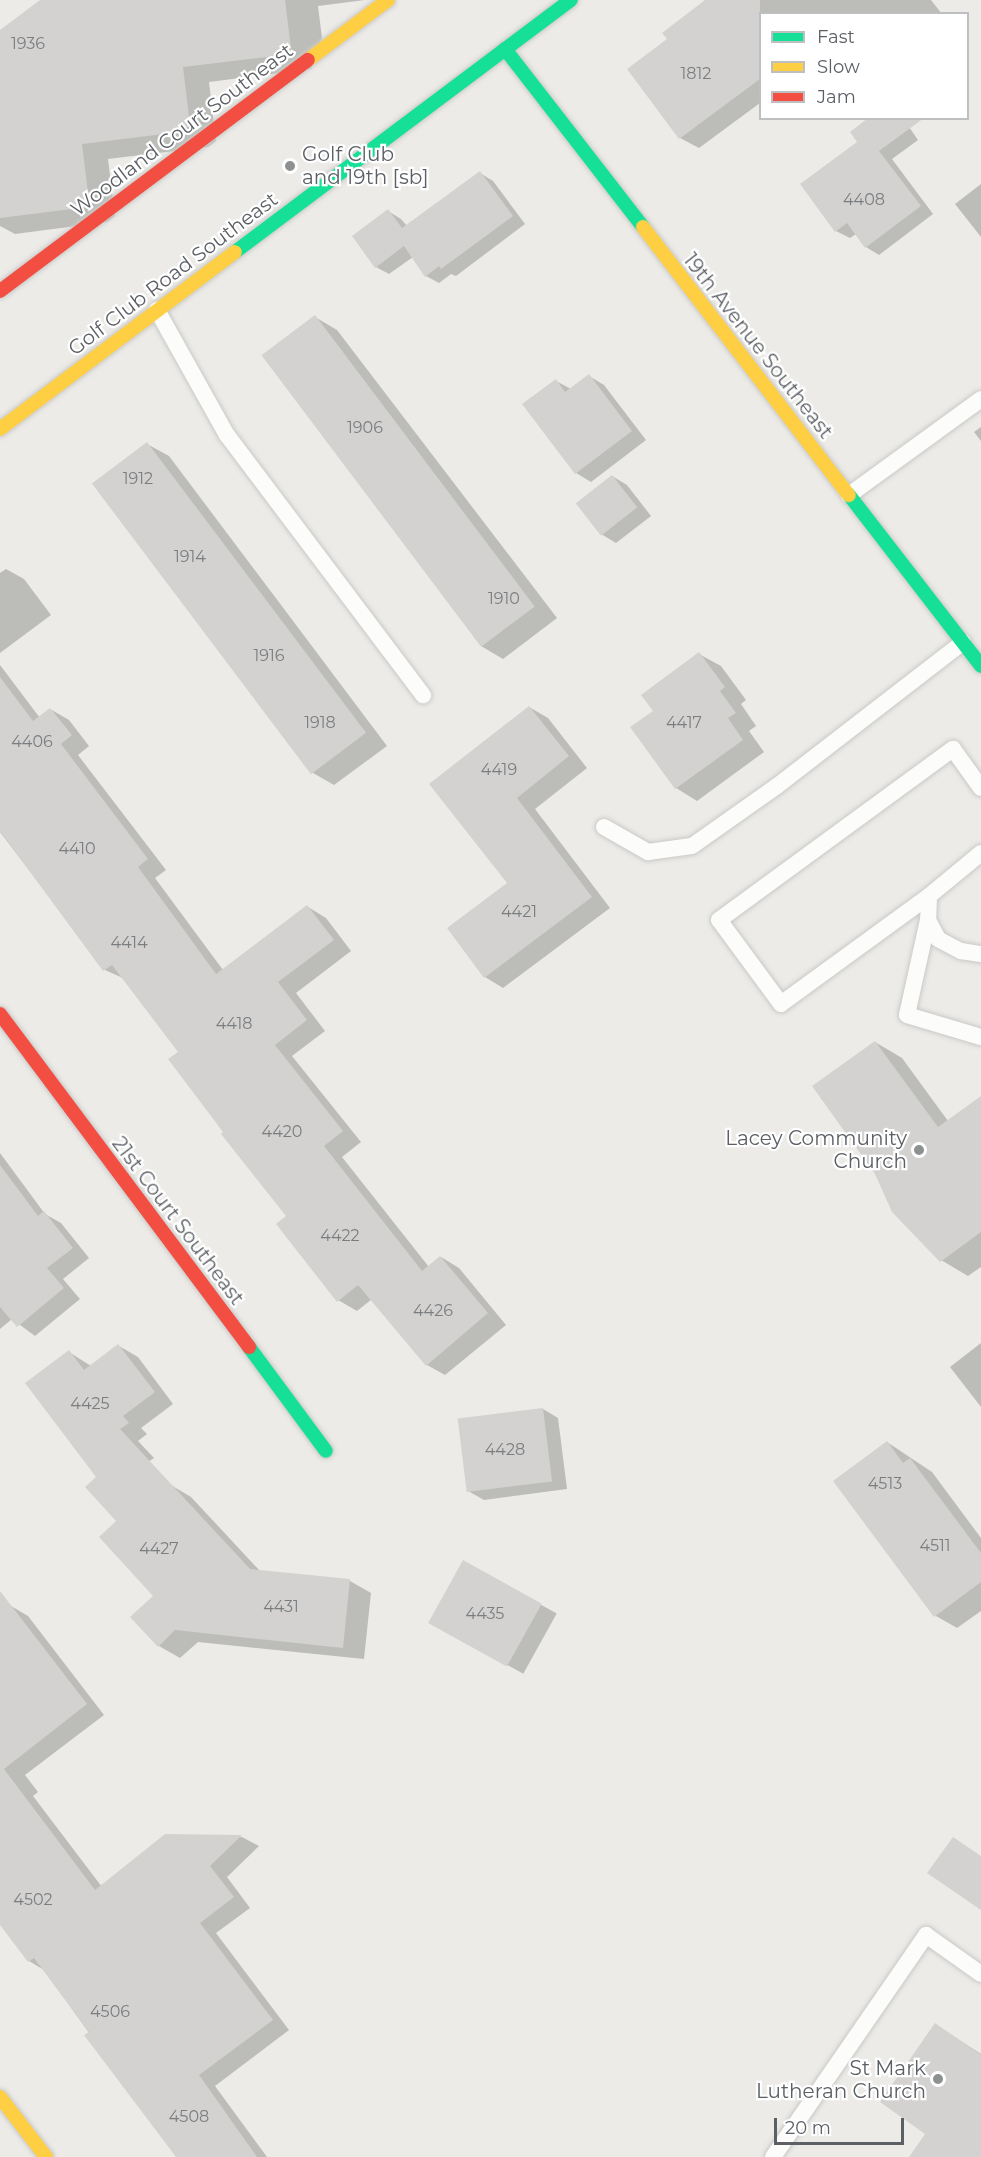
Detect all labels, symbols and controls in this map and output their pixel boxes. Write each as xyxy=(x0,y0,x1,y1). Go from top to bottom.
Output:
legend xyxy=(759,12,969,120)
text: Fast xyxy=(817,26,855,48)
house number: 1936 xyxy=(11,34,45,54)
street label: Woodland Court Southeast xyxy=(66,39,298,221)
text: Slow xyxy=(817,56,860,78)
house number: 1812 xyxy=(681,64,711,84)
text: Jam xyxy=(817,86,856,108)
place label: Golf Club and 19th [sb] xyxy=(302,142,429,189)
marker: Golf Club and 19th [sb] xyxy=(283,159,297,173)
street label: Golf Club Road Southeast xyxy=(64,187,282,361)
house number: 4408 xyxy=(843,190,885,210)
street label: 19th Avenue Southeast xyxy=(678,249,838,443)
house number: 1906 xyxy=(347,418,383,438)
house number: 1912 xyxy=(123,469,153,489)
house number: 1914 xyxy=(174,547,206,567)
house number: 1910 xyxy=(488,589,520,609)
house number: 1916 xyxy=(253,646,285,666)
house number: 1918 xyxy=(304,713,336,733)
house number: 4417 xyxy=(666,713,702,733)
house number: 4406 xyxy=(11,732,53,752)
house number: 4419 xyxy=(481,760,517,780)
house number: 4410 xyxy=(58,839,96,859)
house number: 4421 xyxy=(501,902,537,922)
house number: 4414 xyxy=(110,933,148,953)
house number: 4418 xyxy=(216,1014,252,1034)
house number: 4420 xyxy=(262,1122,302,1142)
place label: Lacey Community Church xyxy=(725,1126,907,1173)
street label: 21st Court Southeast xyxy=(107,1132,249,1310)
marker: Lacey Community Church xyxy=(912,1143,926,1157)
house number: 4422 xyxy=(320,1226,360,1246)
house number: 4426 xyxy=(413,1301,453,1321)
house number: 4425 xyxy=(70,1394,110,1414)
house number: 4428 xyxy=(485,1440,525,1460)
house number: 4513 xyxy=(868,1474,902,1494)
house number: 4511 xyxy=(919,1536,951,1556)
house number: 4427 xyxy=(139,1539,179,1559)
house number: 4431 xyxy=(263,1597,299,1617)
house number: 4435 xyxy=(466,1604,504,1624)
house number: 4502 xyxy=(13,1890,53,1910)
house number: 4506 xyxy=(90,2002,130,2022)
place label: St Mark Lutheran Church xyxy=(756,2056,926,2103)
marker: St Mark Lutheran Church xyxy=(931,2072,945,2086)
scale bar xyxy=(777,2106,908,2144)
house number: 4508 xyxy=(169,2107,209,2127)
text: 20 m xyxy=(785,2117,831,2139)

